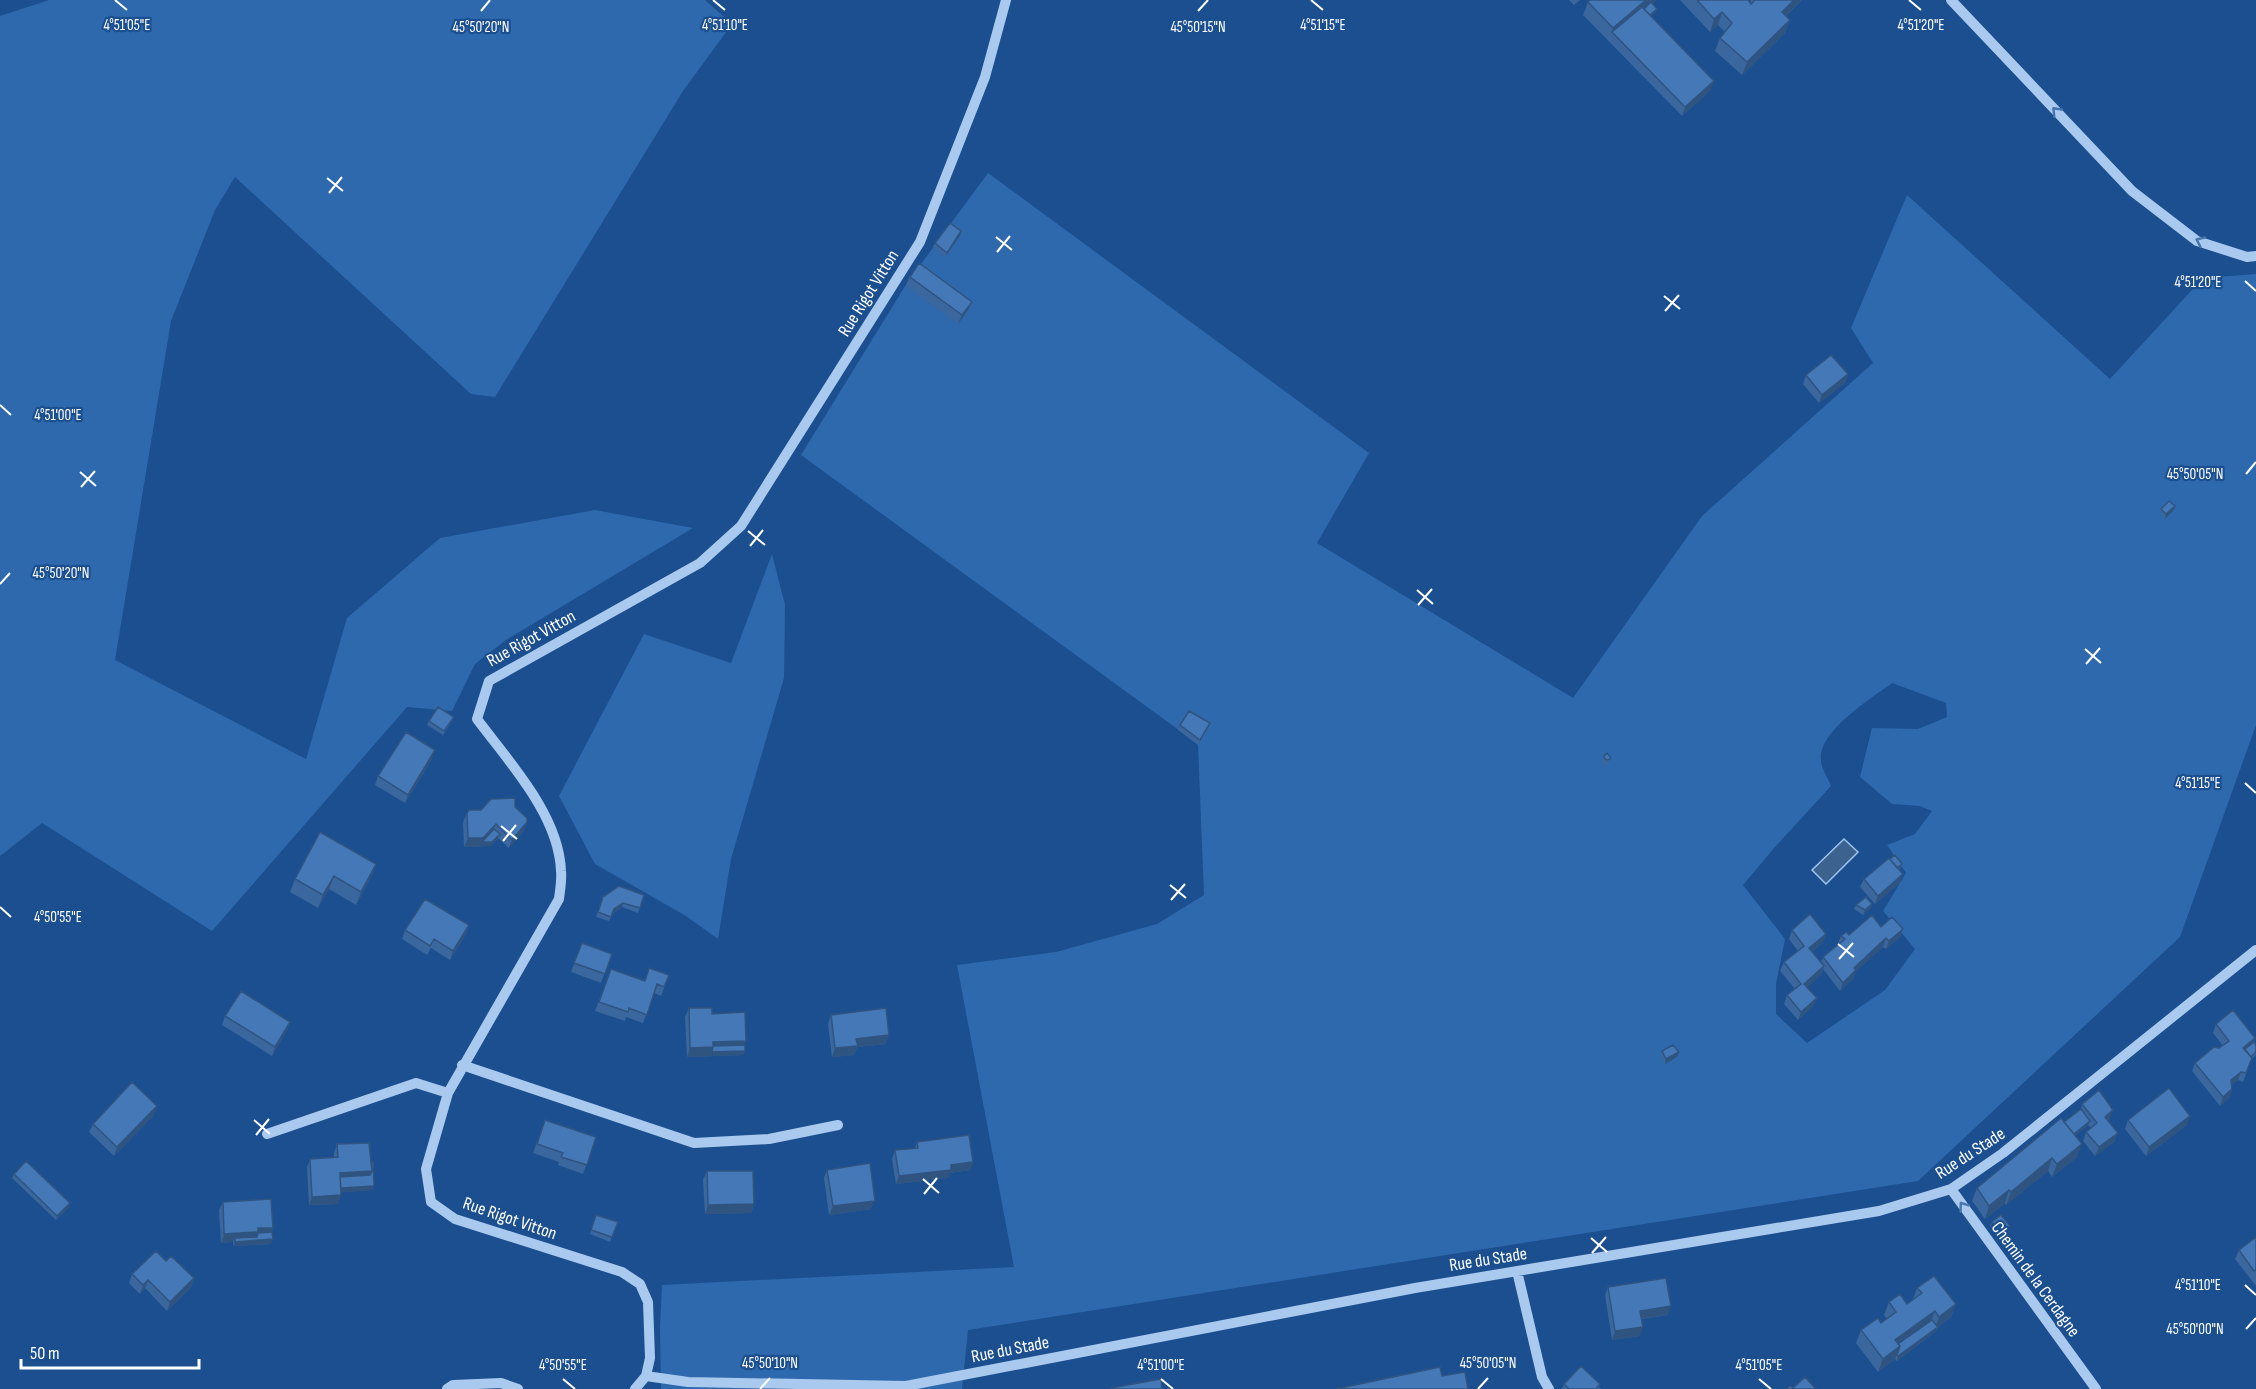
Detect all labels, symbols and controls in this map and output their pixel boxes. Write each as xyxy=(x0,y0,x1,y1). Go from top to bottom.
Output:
text: 4°51'05"E xyxy=(104,16,150,35)
text: 4°51'10"E xyxy=(702,16,748,35)
text: 4°51'15"E xyxy=(1300,16,1346,35)
text: 4°51'20"E xyxy=(1898,16,1944,35)
text: 45°50'20"N xyxy=(453,18,509,37)
text: 45°50'15"N xyxy=(1170,18,1226,37)
one-way arrow xyxy=(2052,108,2063,118)
one-way arrow xyxy=(2196,236,2207,248)
street label: Rue Rigot Vitton xyxy=(834,246,903,340)
text: 4°51'20"E xyxy=(2175,273,2221,292)
text: 4°51'00"E xyxy=(34,406,82,425)
text: 45°50'05"N xyxy=(2167,465,2223,484)
text: 45°50'20"N xyxy=(33,564,89,583)
street label: Rue Rigot Vitton xyxy=(483,606,579,671)
text: 4°51'15"E xyxy=(2175,774,2221,793)
text: 4°50'55"E xyxy=(34,908,82,927)
street label: Rue du Stade xyxy=(1932,1123,2009,1184)
street label: Rue Rigot Vitton xyxy=(460,1193,560,1244)
one-way arrow xyxy=(1959,1201,1970,1212)
street label: Chemin de la Cerdagne xyxy=(1987,1218,2084,1341)
street label: Rue du Stade xyxy=(1448,1243,1529,1276)
text: 4°51'10"E xyxy=(2175,1276,2221,1295)
text: 45°50'00"N xyxy=(2166,1320,2224,1339)
scale bar xyxy=(21,1332,200,1370)
street label: Rue du Stade xyxy=(970,1332,1051,1367)
text: 50 m xyxy=(30,1343,60,1364)
text: 45°50'10"N xyxy=(742,1354,798,1373)
text: 45°50'05"N xyxy=(1460,1354,1516,1373)
text: 4°50'55"E xyxy=(539,1356,587,1375)
text: 4°51'00"E xyxy=(1137,1356,1185,1375)
text: 4°51'05"E xyxy=(1736,1356,1782,1375)

